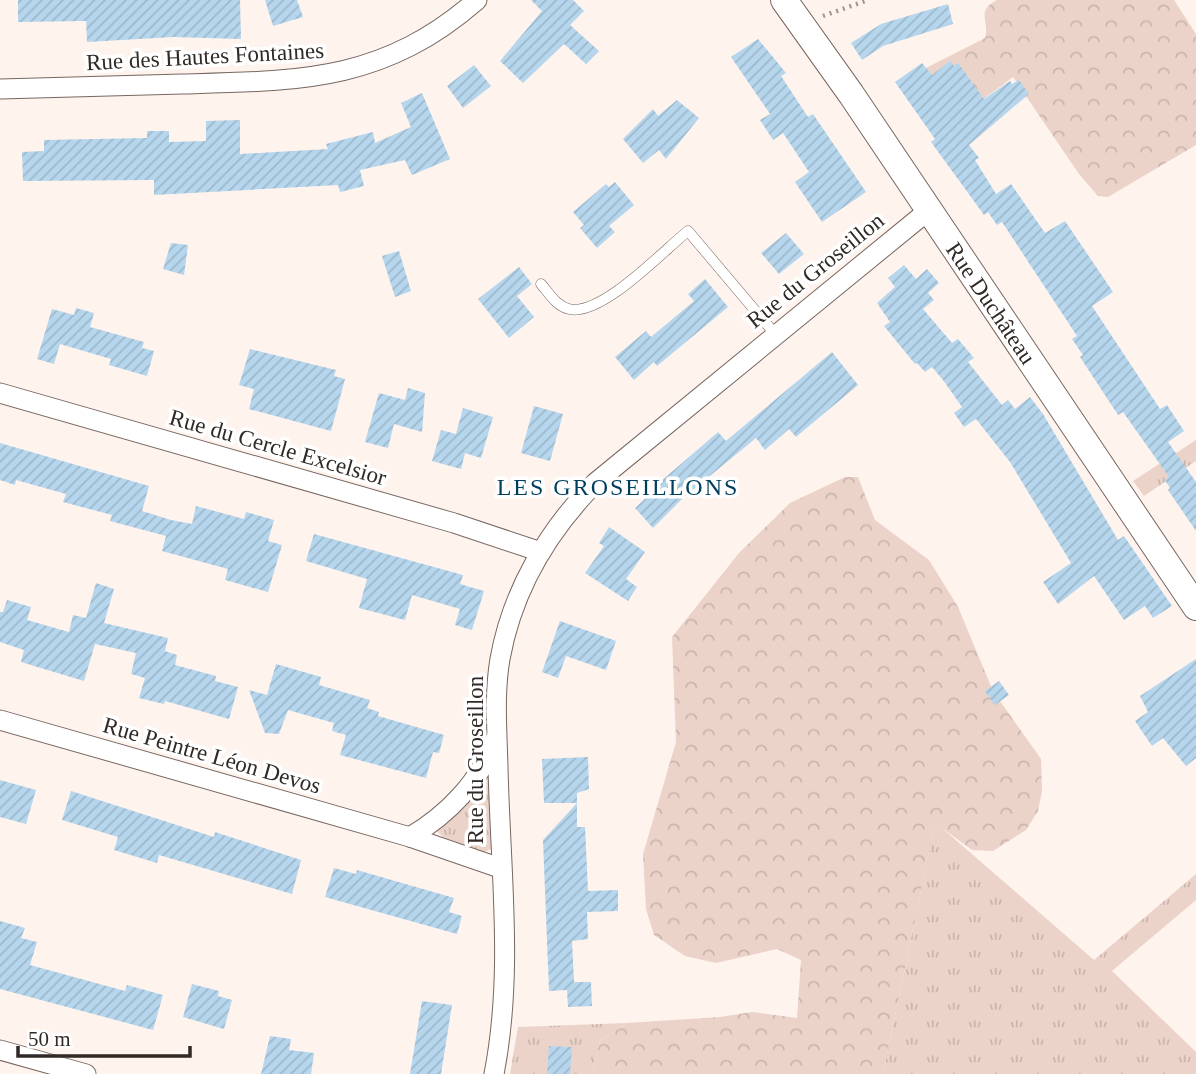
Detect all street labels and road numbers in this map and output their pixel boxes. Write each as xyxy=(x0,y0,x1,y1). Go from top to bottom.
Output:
street label: Rue des Hautes Fontaines xyxy=(85,38,325,75)
street label: Rue du Groseillon xyxy=(742,207,889,333)
street label: Rue Duchâteau xyxy=(941,238,1041,369)
street label: Rue du Cercle Excelsior xyxy=(167,405,389,490)
street label: Rue du Groseillon xyxy=(463,675,488,844)
street label: Rue Peintre Léon Devos xyxy=(100,712,324,799)

